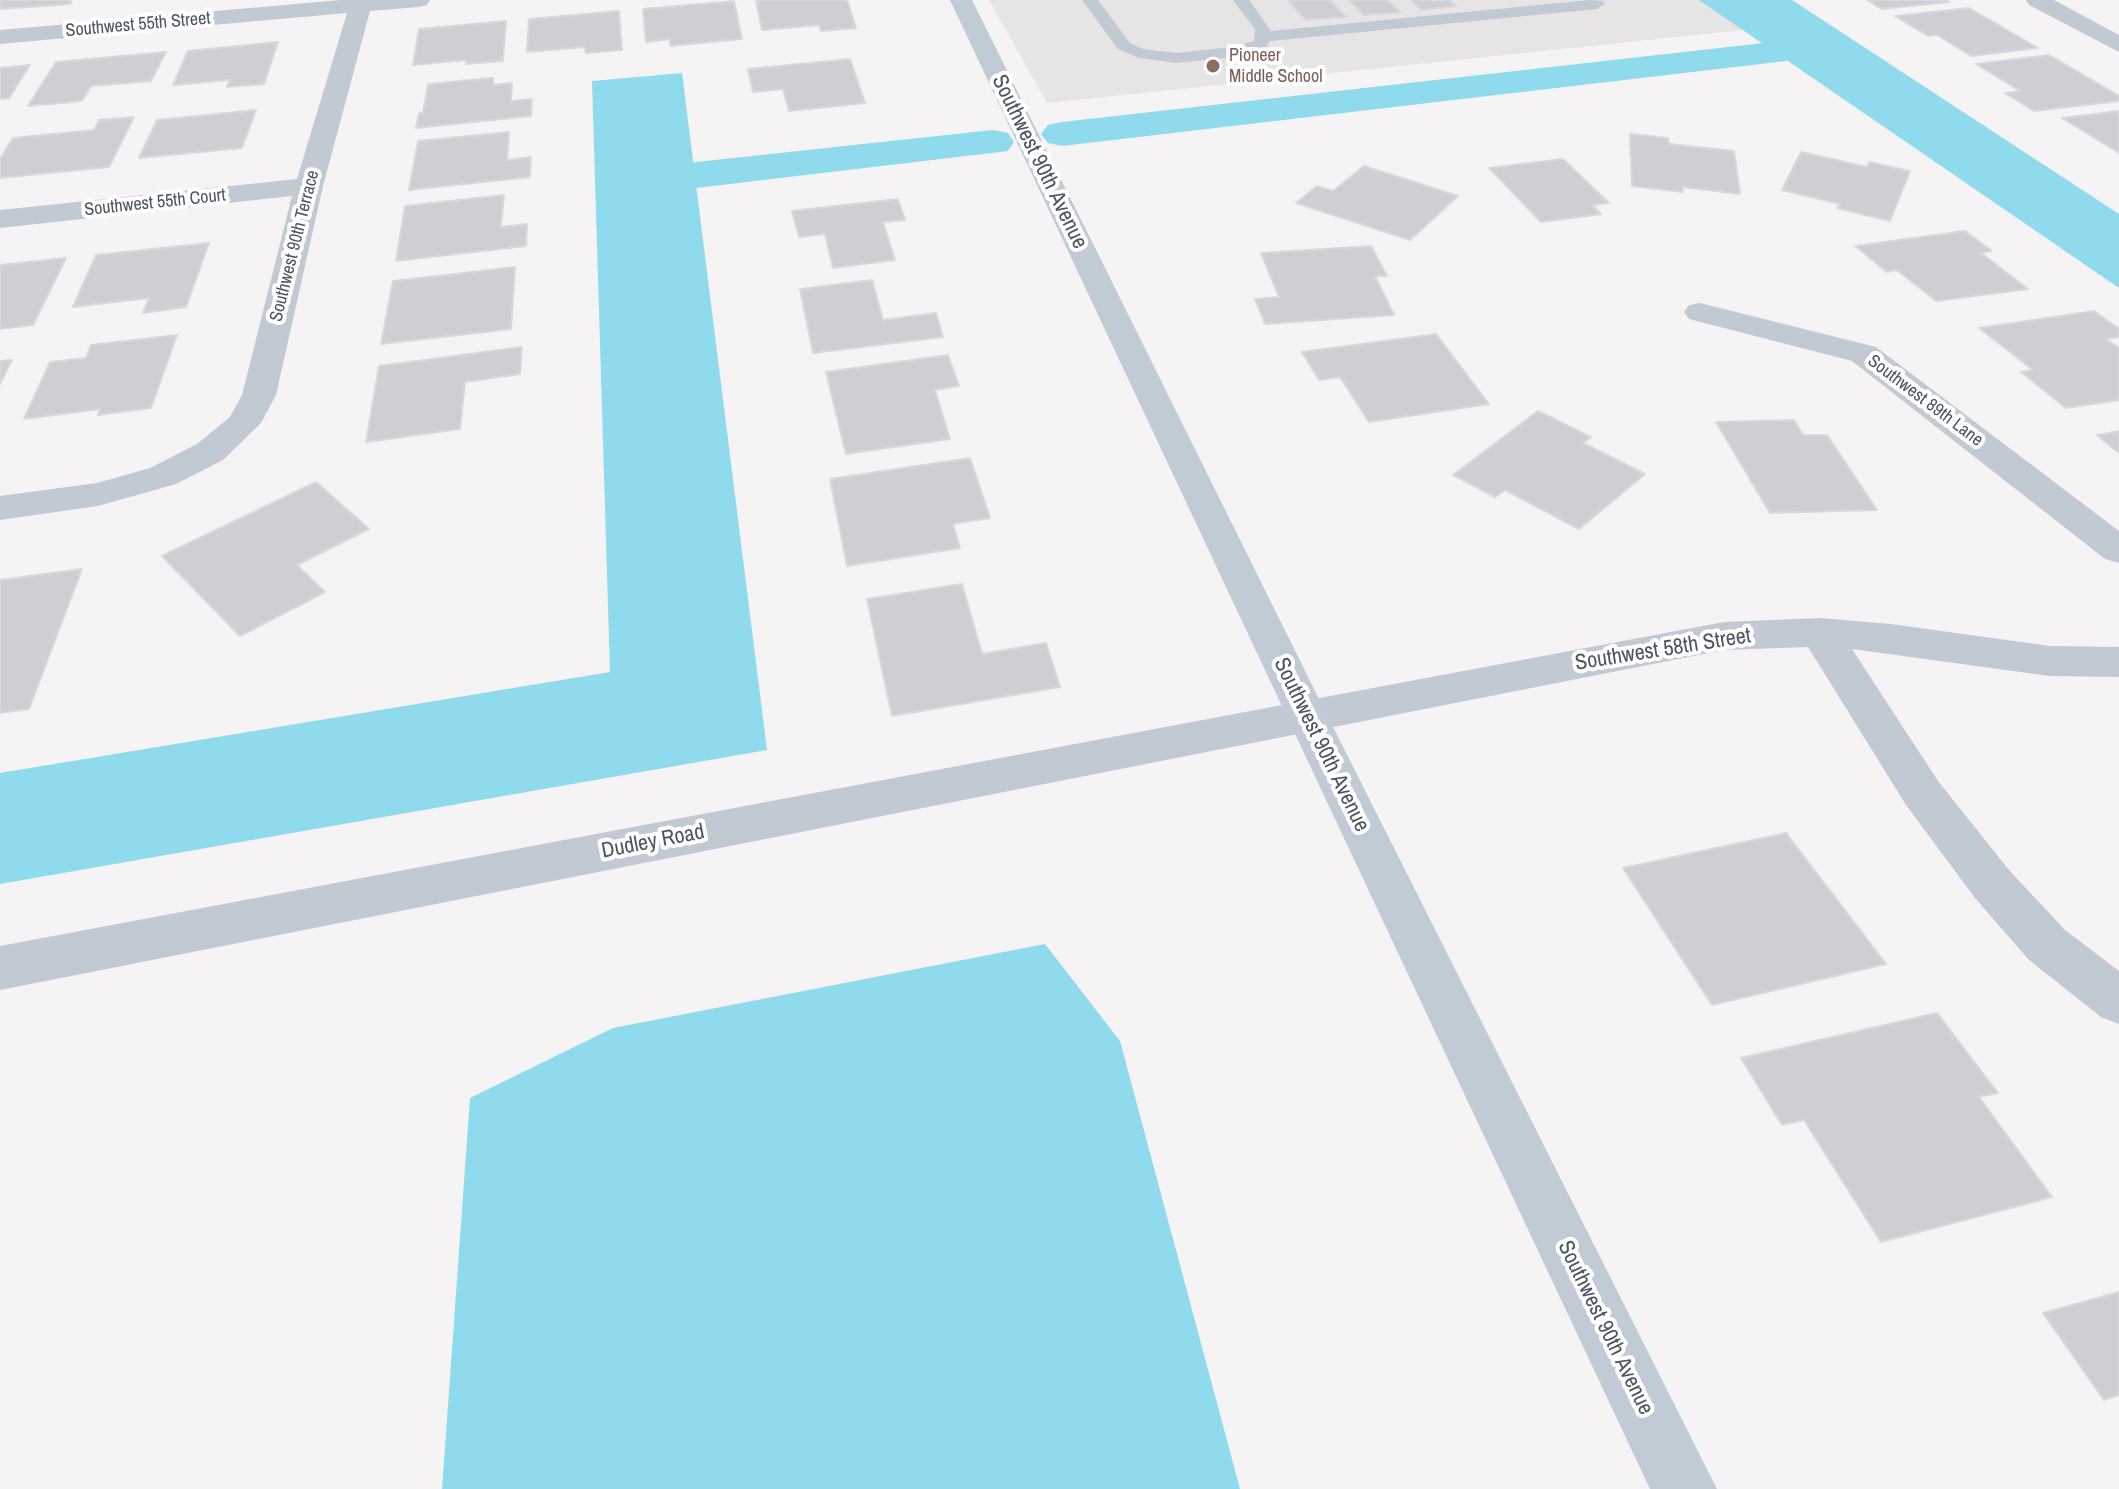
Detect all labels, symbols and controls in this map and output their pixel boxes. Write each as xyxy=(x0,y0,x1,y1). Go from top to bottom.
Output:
street label: Southwest 55th Street xyxy=(65,8,211,42)
place label: Pioneer Middle School xyxy=(1229,45,1323,88)
marker: Pioneer Middle School xyxy=(1204,57,1222,75)
street label: Southwest 90th Avenue xyxy=(985,71,1093,253)
street label: Southwest 90th Terrace xyxy=(266,168,324,324)
street label: Southwest 55th Court xyxy=(83,185,227,221)
street label: Southwest 89th Lane xyxy=(1863,351,1987,451)
street label: Southwest 58th Street xyxy=(1573,623,1753,677)
street label: Southwest 90th Avenue xyxy=(1267,654,1375,836)
street label: Dudley Road xyxy=(599,819,707,865)
street label: Southwest 90th Avenue xyxy=(1551,1237,1659,1419)

